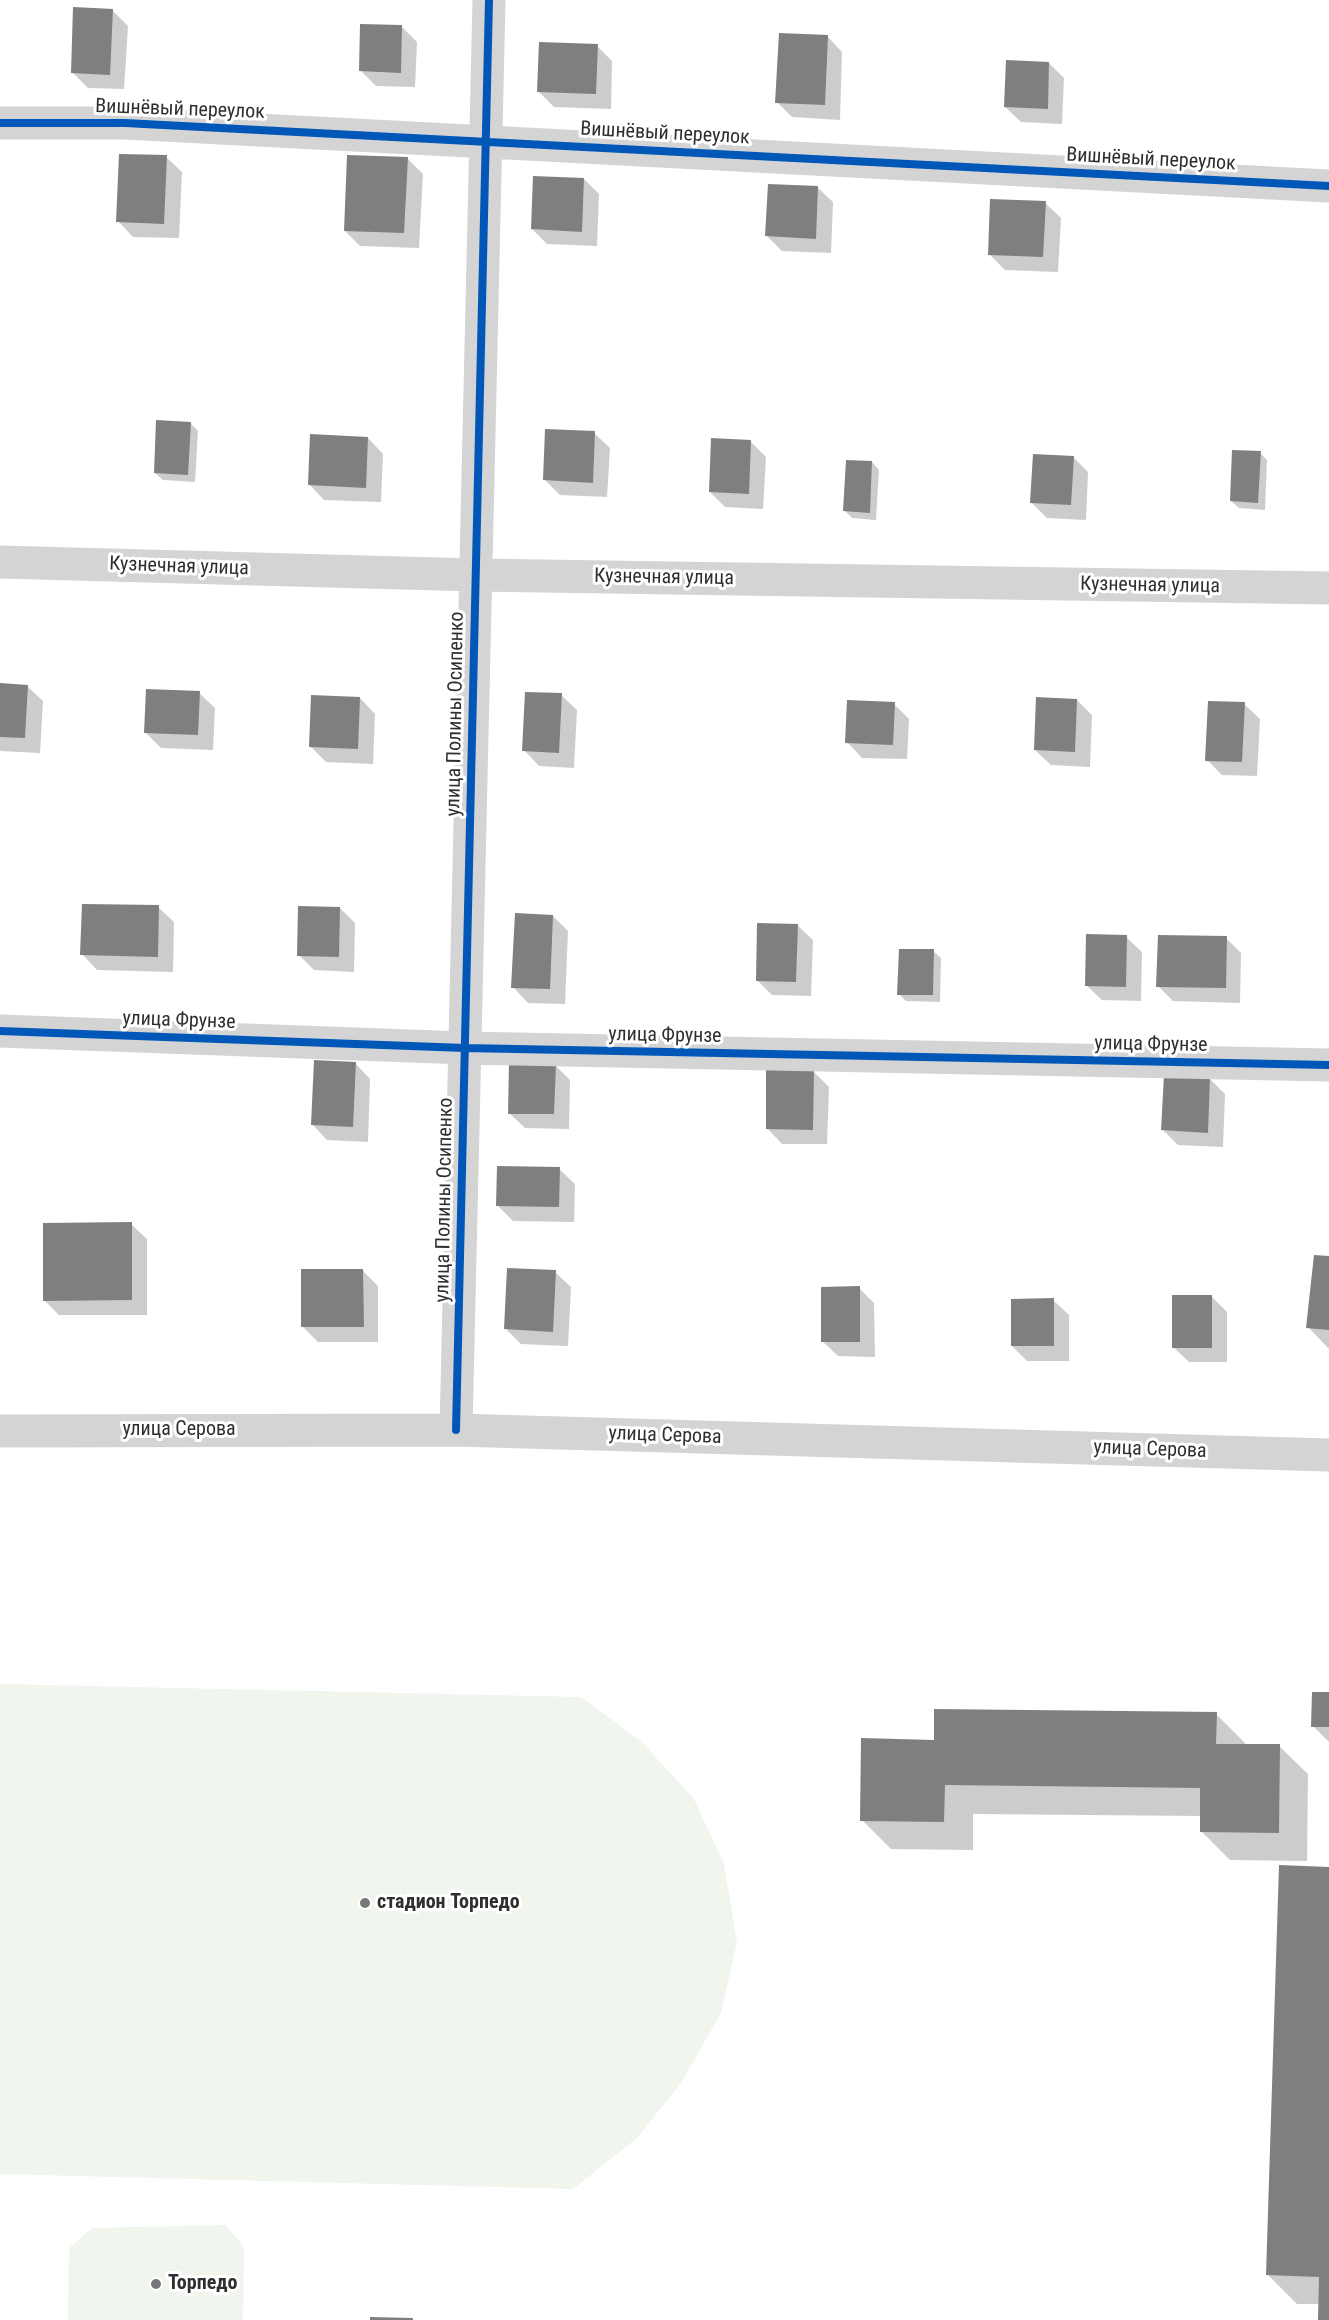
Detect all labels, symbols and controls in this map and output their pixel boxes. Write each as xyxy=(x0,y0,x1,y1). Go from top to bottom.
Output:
street label: Вишнёвый переулок xyxy=(95,95,265,125)
street label: Вишнёвый переулок xyxy=(580,118,750,150)
street label: Вишнёвый переулок xyxy=(1066,144,1236,176)
street label: Кузнечная улица xyxy=(109,553,249,581)
street label: Кузнечная улица xyxy=(594,565,734,591)
street label: Кузнечная улица xyxy=(1080,573,1220,599)
street label: улица Полины Осипенко xyxy=(442,611,470,817)
street label: улица Фрунзе xyxy=(122,1007,236,1035)
street label: улица Фрунзе xyxy=(608,1023,722,1049)
street label: улица Фрунзе xyxy=(1094,1032,1208,1058)
street label: улица Полины Осипенко xyxy=(431,1097,459,1303)
street label: улица Серова xyxy=(122,1418,236,1442)
street label: улица Серова xyxy=(608,1422,722,1450)
street label: улица Серова xyxy=(1093,1436,1207,1464)
place label: стадион Торпедо xyxy=(377,1891,520,1915)
marker: стадион Торпедо xyxy=(358,1896,372,1910)
place label: Торпедо xyxy=(168,2272,238,2296)
marker: Торпедо xyxy=(149,2277,163,2291)

